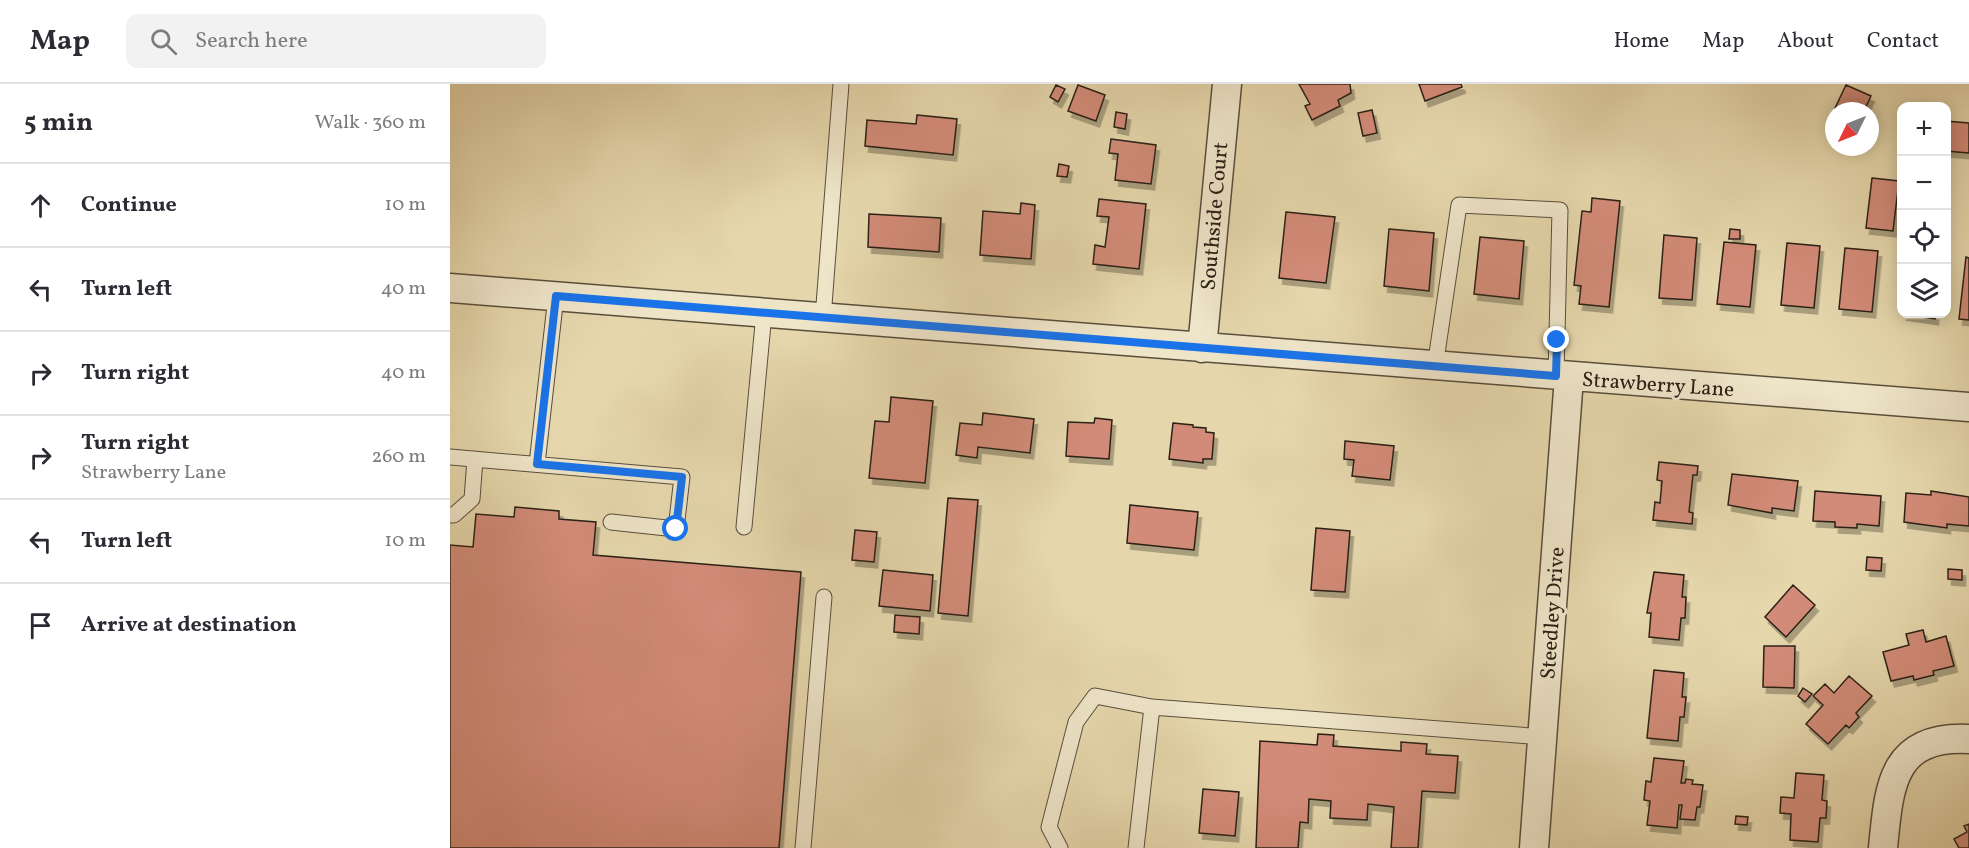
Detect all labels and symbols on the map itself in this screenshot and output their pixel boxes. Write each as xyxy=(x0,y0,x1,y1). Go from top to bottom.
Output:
north arrow xyxy=(1825,102,1879,156)
street label: Southside Court xyxy=(1195,141,1236,291)
route end xyxy=(1543,326,1569,352)
street label: Strawberry Lane xyxy=(1581,366,1735,405)
route start xyxy=(662,515,688,541)
street label: Steedley Drive xyxy=(1534,546,1573,680)

